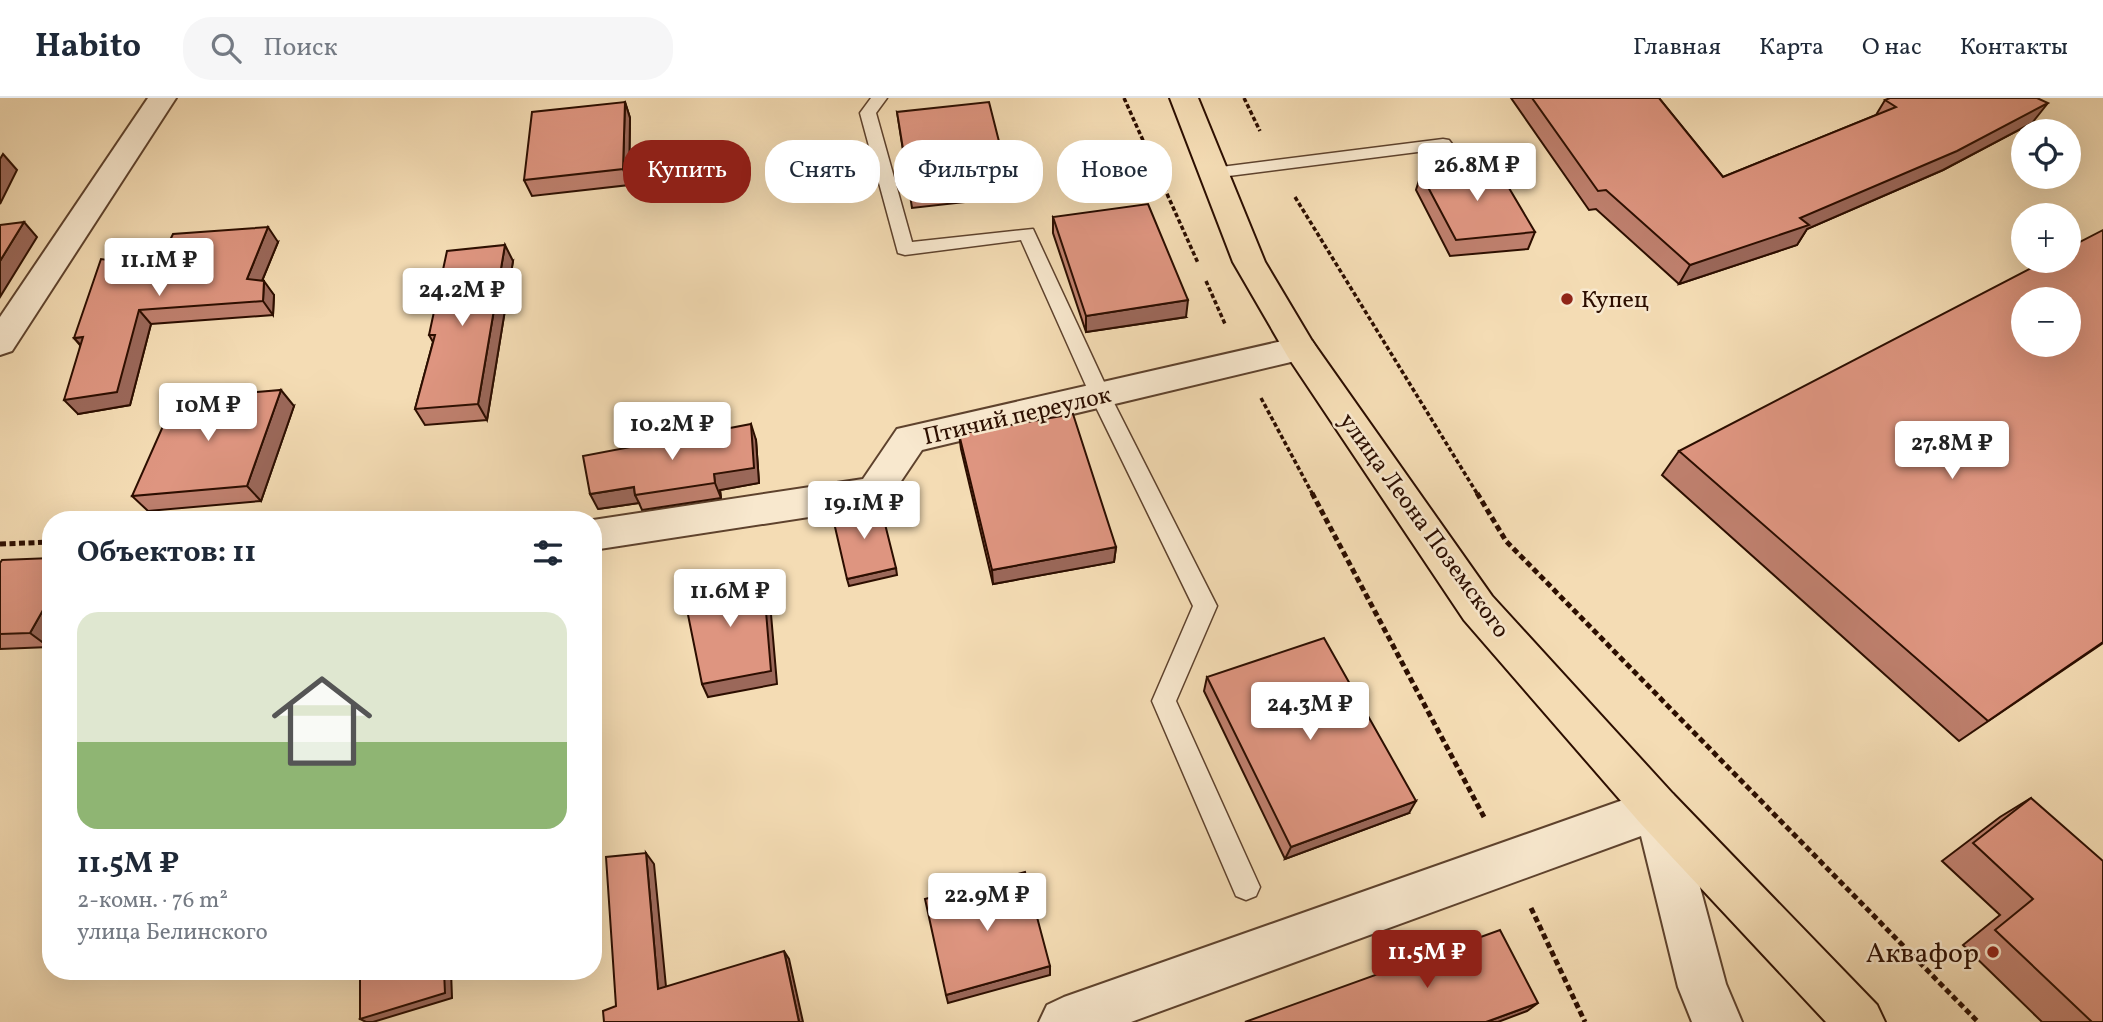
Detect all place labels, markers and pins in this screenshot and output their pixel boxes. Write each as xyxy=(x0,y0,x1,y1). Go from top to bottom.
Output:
pin: 26.8M ₽ xyxy=(1412,144,1542,203)
pin: 11.1M ₽ xyxy=(94,238,224,298)
pin: 24.2M ₽ xyxy=(397,268,527,328)
place label: Купец xyxy=(1581,284,1649,318)
marker: Купец xyxy=(1559,291,1575,307)
pin: 10M ₽ xyxy=(159,384,257,443)
pin: 10.2M ₽ xyxy=(607,402,737,462)
pin: 27.8M ₽ xyxy=(1887,422,2017,481)
pin: 19.1M ₽ xyxy=(799,482,929,541)
pin: 11.6M ₽ xyxy=(665,570,795,629)
pin: 24.3M ₽ xyxy=(1245,682,1375,742)
pin: 22.9M ₽ xyxy=(922,874,1052,933)
pin: 11.5M ₽ xyxy=(1362,930,1492,990)
place label: Аквафор xyxy=(1866,935,1979,974)
marker: Аквафор xyxy=(1985,944,2001,960)

